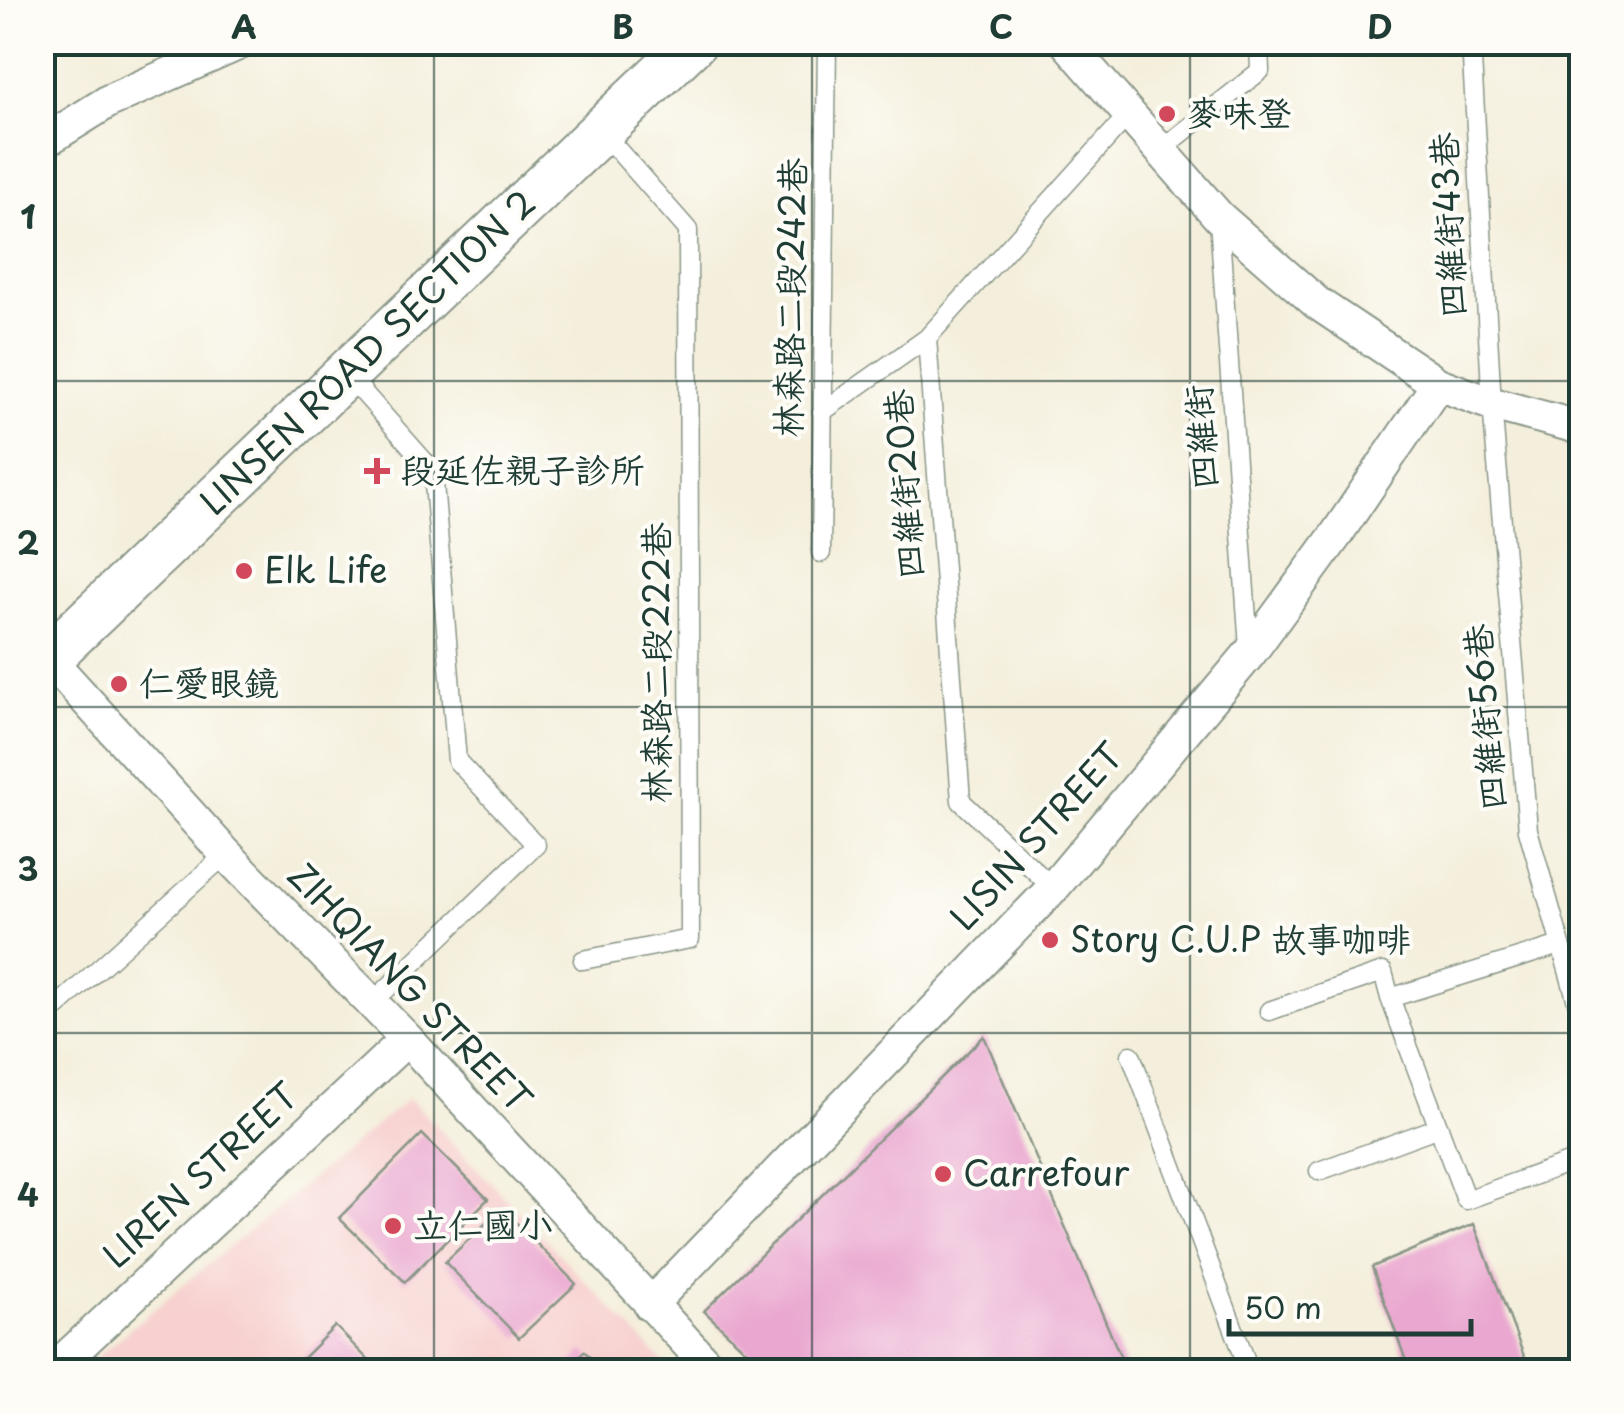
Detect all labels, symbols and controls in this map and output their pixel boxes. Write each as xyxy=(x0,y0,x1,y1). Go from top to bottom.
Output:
text: A xyxy=(231,2,257,50)
text: B xyxy=(612,2,634,50)
text: C xyxy=(989,2,1013,50)
text: D xyxy=(1367,2,1393,50)
place label: 麥味登 xyxy=(1187,85,1292,138)
marker: 麥味登 xyxy=(1156,103,1178,125)
street label: 四維街43巷 xyxy=(1415,131,1478,319)
street label: 林森路二段242巷 xyxy=(760,157,817,439)
street label: LINSEN ROAD SECTION 2 xyxy=(186,176,546,526)
text: 1 xyxy=(20,192,36,240)
street label: 四維街 xyxy=(1169,383,1230,491)
street label: 四維街20巷 xyxy=(869,388,936,581)
place label: 段延佐親子診所 xyxy=(400,442,645,495)
marker: 段延佐親子診所 xyxy=(364,458,390,484)
text: 2 xyxy=(17,518,39,566)
street label: 林森路二段222巷 xyxy=(628,522,681,804)
place label: Elk Life xyxy=(264,542,388,595)
marker: Elk Life xyxy=(233,560,255,582)
street label: 四維街56巷 xyxy=(1449,622,1518,813)
place label: 仁愛眼鏡 xyxy=(139,655,279,708)
marker: 仁愛眼鏡 xyxy=(108,673,130,695)
street label: LISIN STREET xyxy=(936,729,1134,941)
text: 3 xyxy=(18,844,38,892)
street label: ZIHQIANG STREET xyxy=(277,849,545,1124)
place label: Story C.U.P 故事咖啡 xyxy=(1070,911,1411,964)
marker: Story C.U.P 故事咖啡 xyxy=(1039,929,1061,951)
street label: LIREN STREET xyxy=(90,1069,309,1279)
place label: Carrefour xyxy=(963,1145,1130,1198)
marker: Carrefour xyxy=(932,1163,954,1185)
text: 4 xyxy=(17,1170,39,1218)
place label: 立仁國小 xyxy=(413,1197,553,1250)
marker: 立仁國小 xyxy=(382,1215,404,1237)
scale bar xyxy=(1229,1274,1472,1336)
text: 50 m xyxy=(1244,1284,1322,1329)

